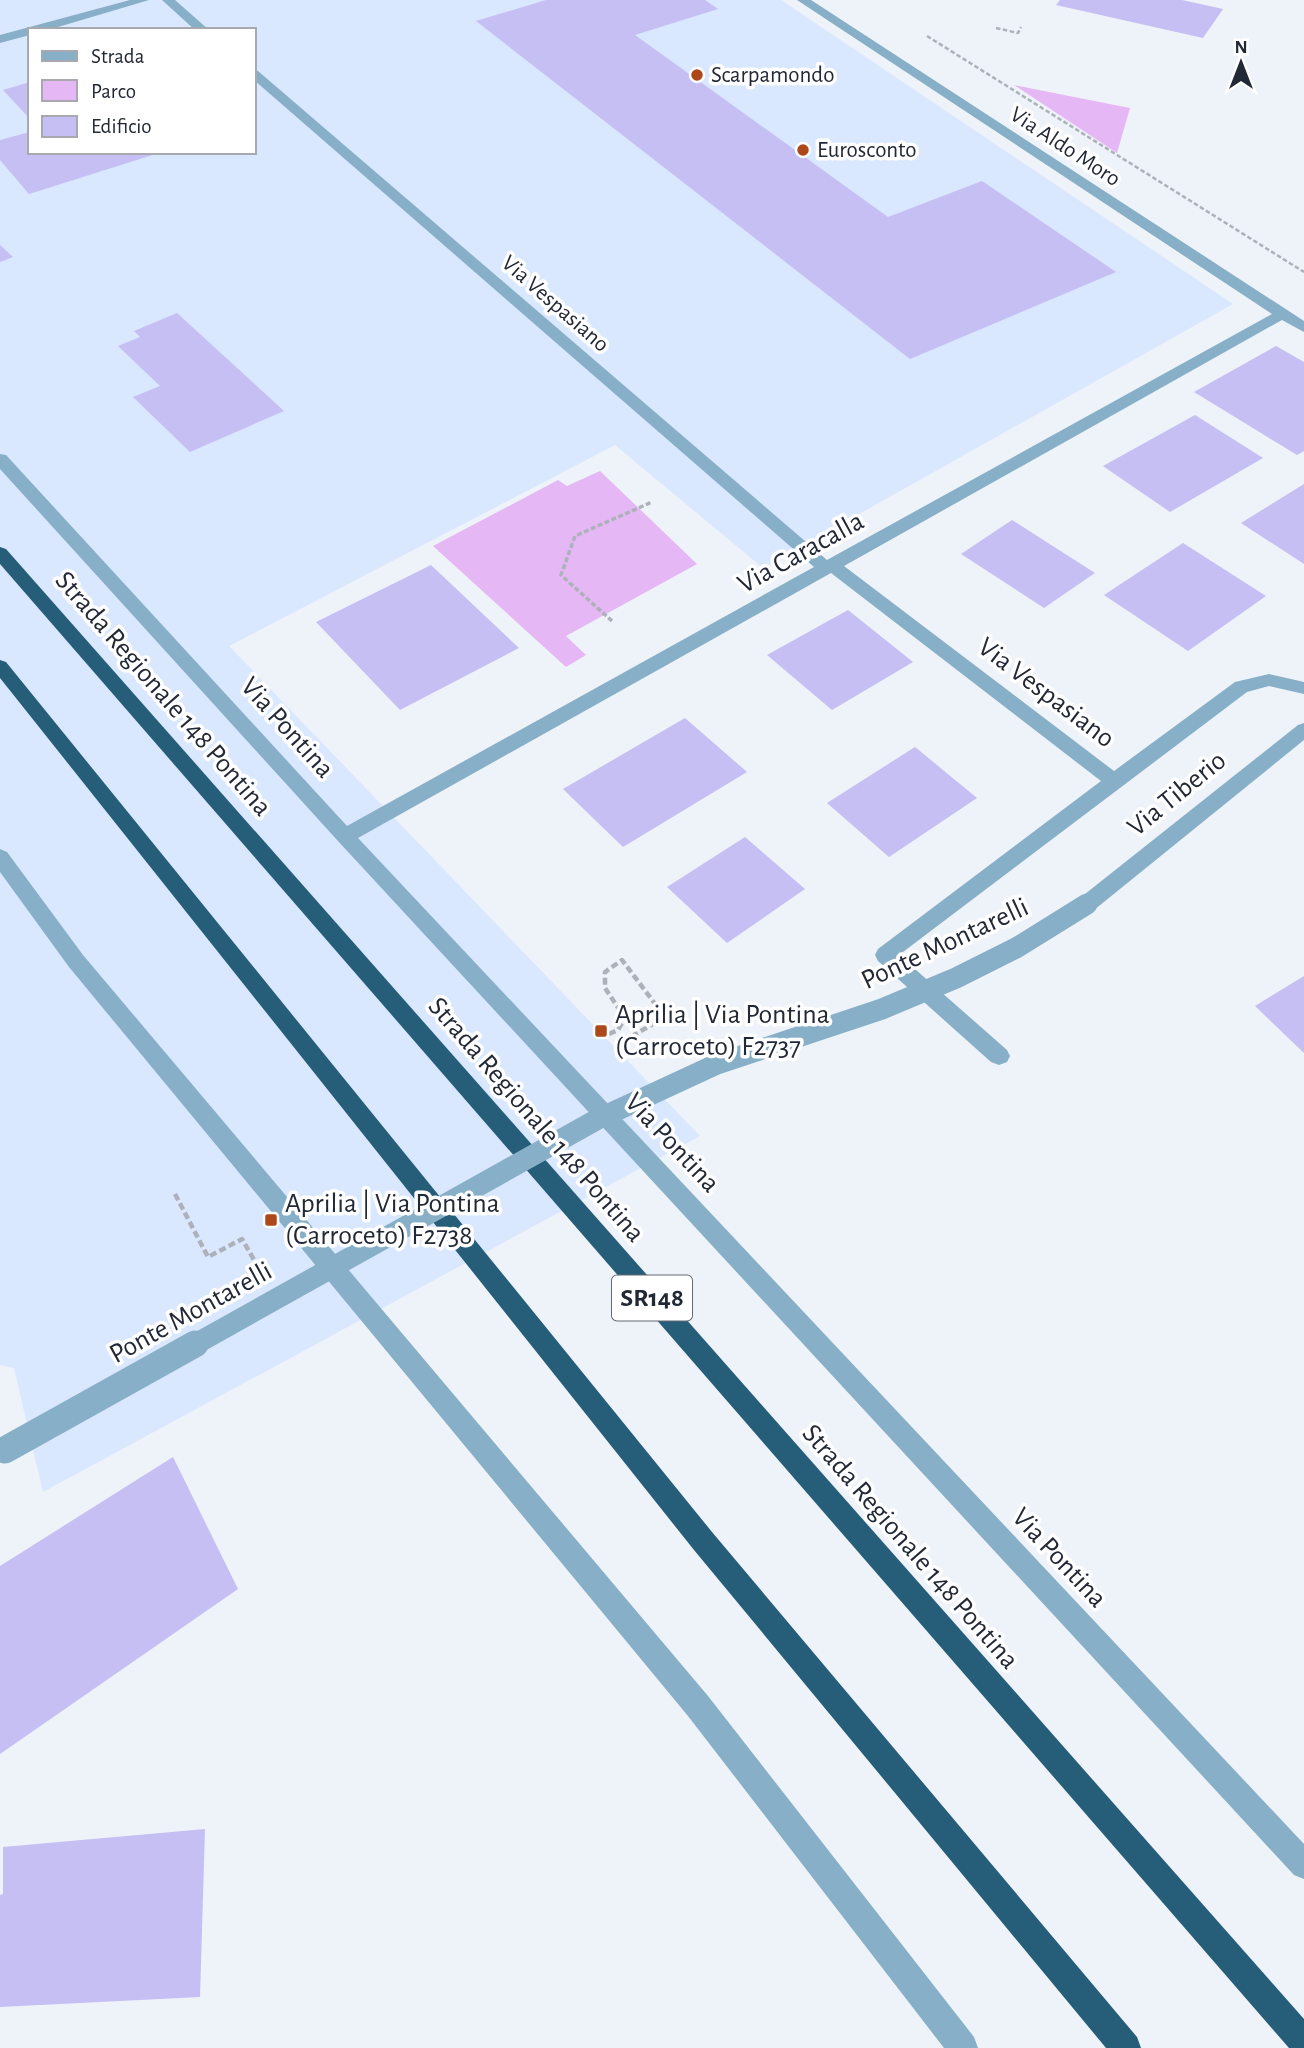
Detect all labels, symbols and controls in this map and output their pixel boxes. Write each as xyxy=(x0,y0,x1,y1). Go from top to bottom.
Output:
legend xyxy=(28,28,256,154)
north arrow xyxy=(1206,28,1276,98)
text: N xyxy=(1234,38,1248,57)
text: Strada xyxy=(91,46,145,67)
place label: Scarpamondo xyxy=(711,64,835,87)
marker: Scarpamondo xyxy=(689,67,705,83)
text: Parco xyxy=(91,81,136,102)
street label: Via Aldo Moro xyxy=(1006,103,1124,191)
text: Edificio xyxy=(91,116,152,137)
place label: Eurosconto xyxy=(817,139,916,162)
marker: Eurosconto xyxy=(795,142,811,158)
street label: Via Vespasiano xyxy=(497,251,613,357)
street label: Via Caracalla xyxy=(733,507,869,599)
street label: Strada Regionale 148 Pontina xyxy=(49,566,277,822)
street label: Via Vespasiano xyxy=(972,633,1120,753)
street label: Via Pontina xyxy=(235,672,339,784)
street label: Via Tiberio xyxy=(1123,746,1231,842)
street label: Ponte Montarelli xyxy=(857,893,1033,995)
street label: Strada Regionale 148 Pontina xyxy=(422,992,650,1248)
place label: Aprilia | Via Pontina (Carroceto) F2737 xyxy=(615,1000,830,1061)
marker: Aprilia | Via Pontina (Carroceto) F2737 xyxy=(593,1023,609,1039)
street label: Via Pontina xyxy=(619,1088,725,1198)
place label: Aprilia | Via Pontina (Carroceto) F2738 xyxy=(285,1189,500,1250)
marker: Aprilia | Via Pontina (Carroceto) F2738 xyxy=(263,1212,279,1228)
street label: Ponte Montarelli xyxy=(105,1257,277,1369)
road number: SR148 xyxy=(612,1275,692,1320)
street label: Strada Regionale 148 Pontina xyxy=(796,1419,1024,1675)
street label: Via Pontina xyxy=(1006,1503,1112,1613)

